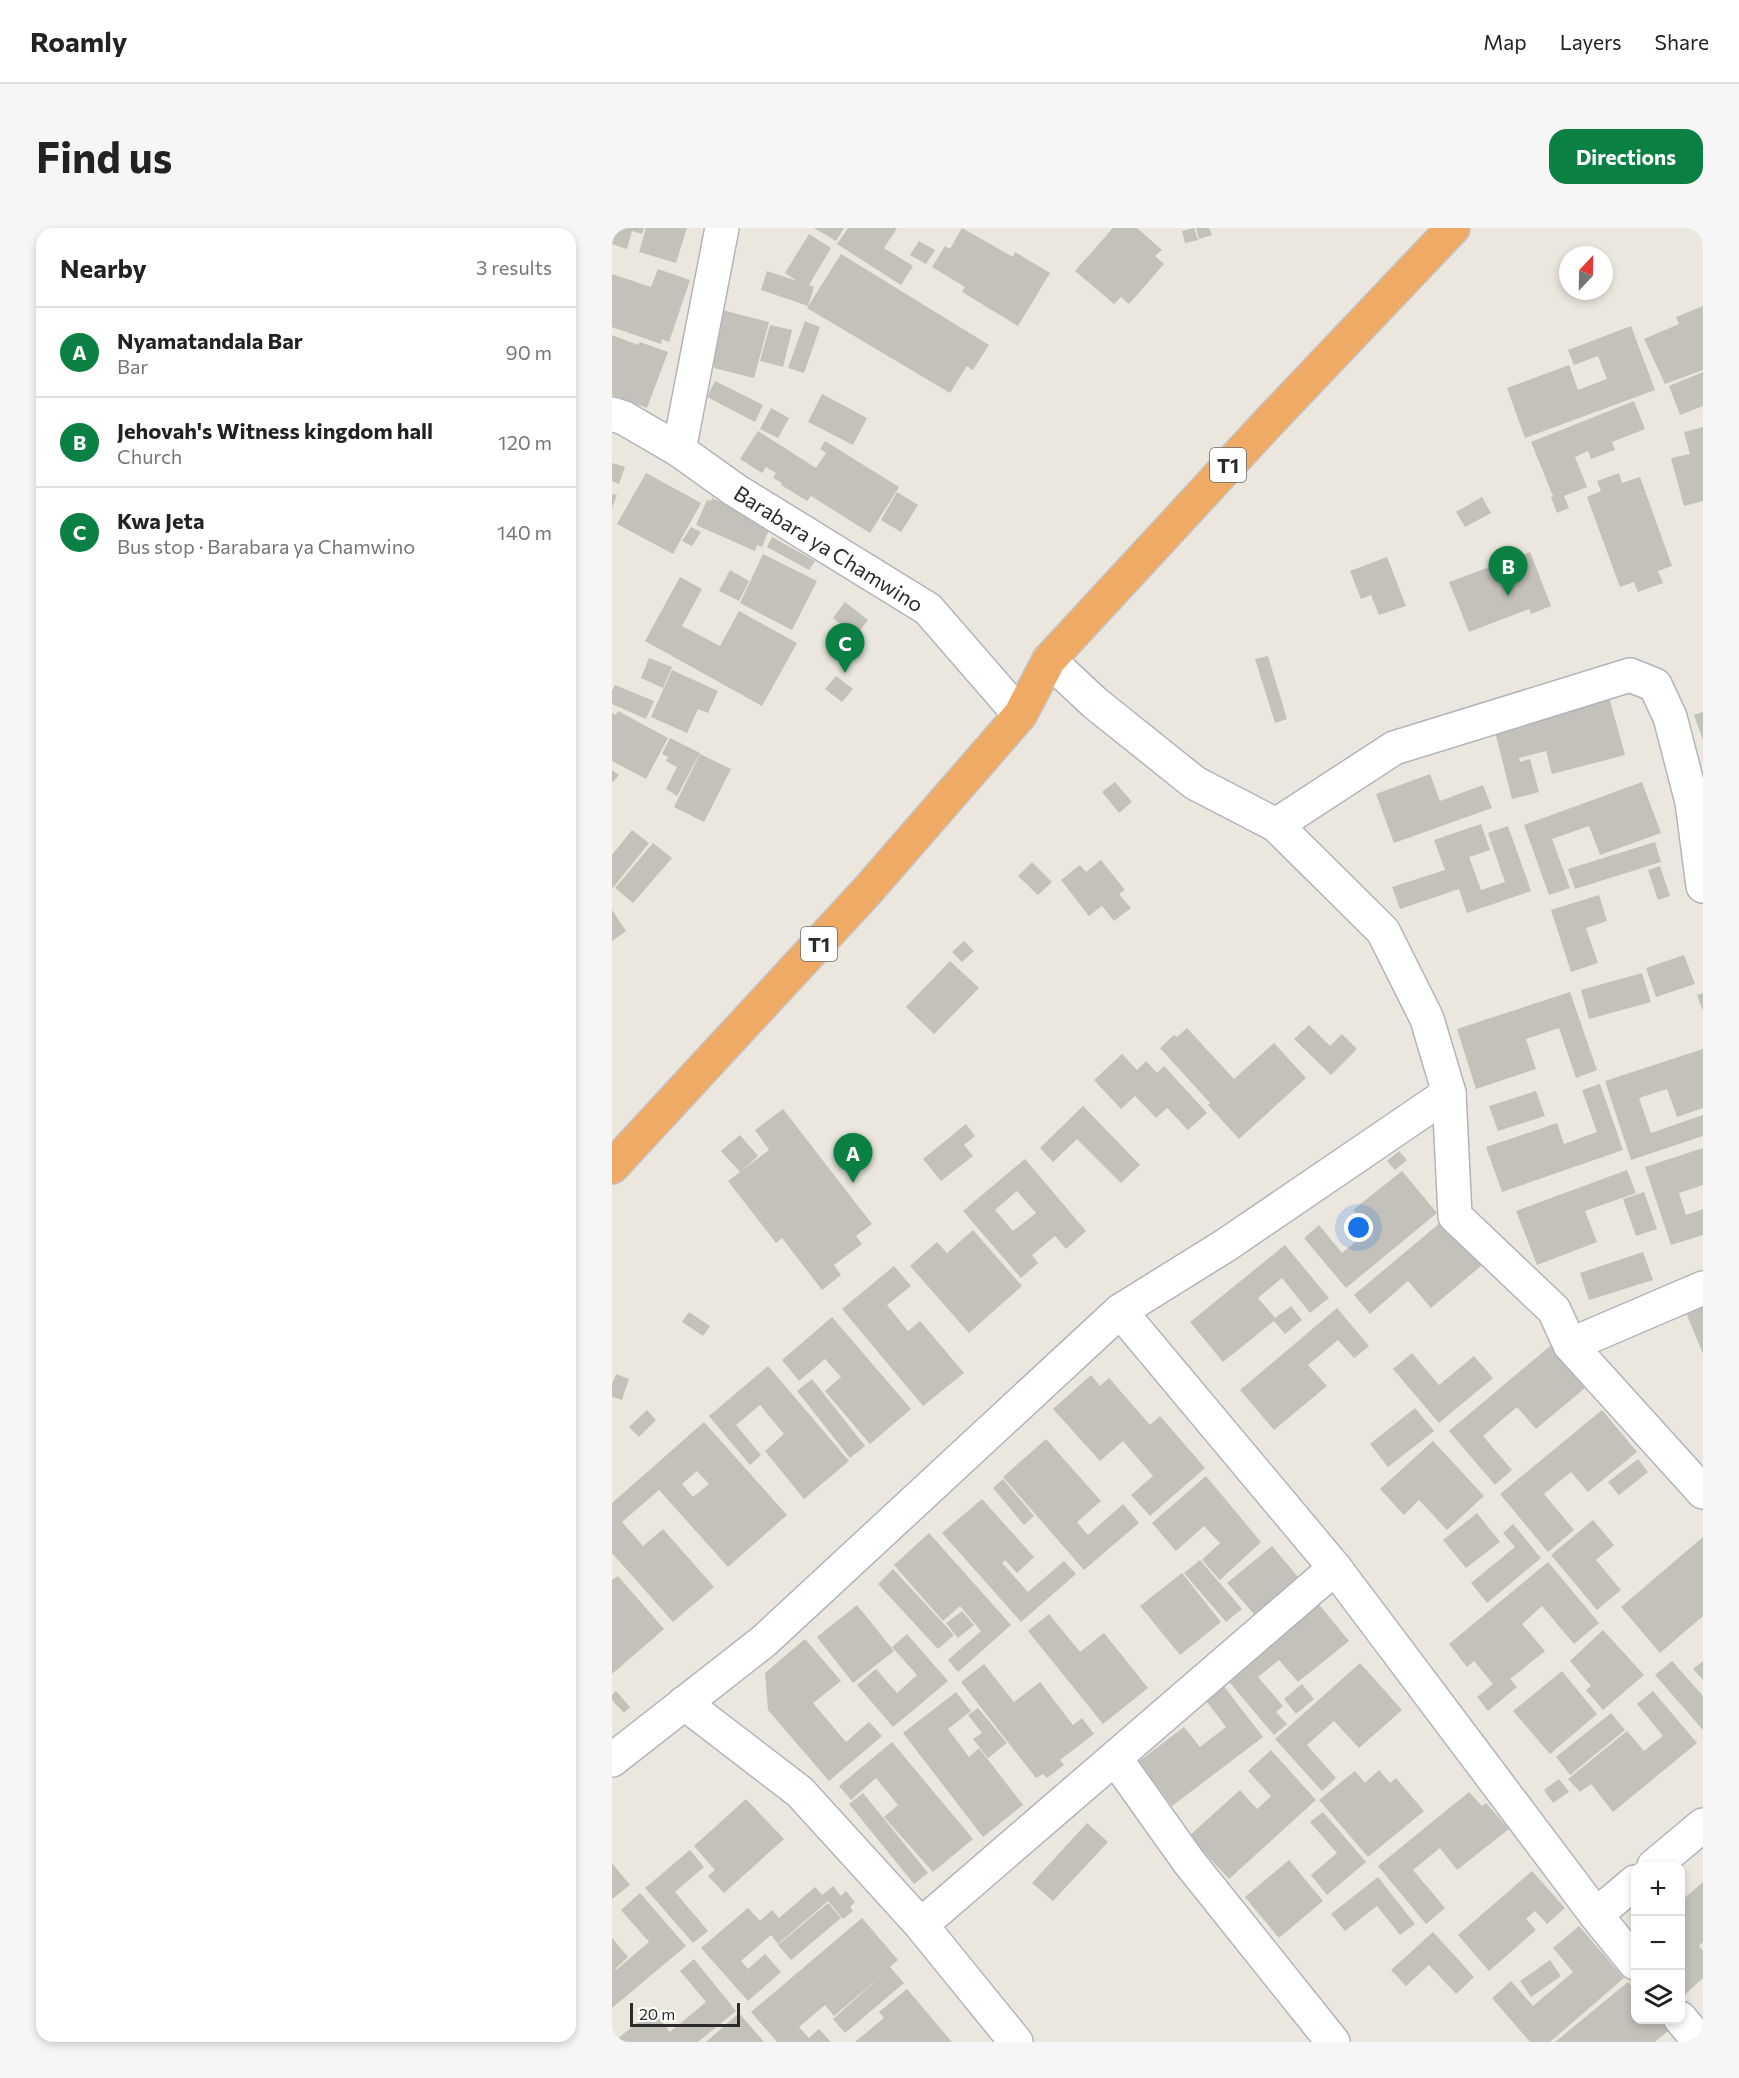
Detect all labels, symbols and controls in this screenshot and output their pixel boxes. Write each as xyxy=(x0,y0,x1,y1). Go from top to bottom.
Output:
text: Roamly xyxy=(30,24,127,58)
text: Map xyxy=(1483,29,1527,54)
text: Layers xyxy=(1560,29,1622,54)
text: Share xyxy=(1655,29,1709,54)
button: Directions xyxy=(1549,129,1703,184)
text: Find us xyxy=(36,130,172,182)
north arrow xyxy=(1559,246,1613,300)
text: Nearby xyxy=(60,252,147,283)
text: 3 results xyxy=(476,255,552,279)
text: Nyamatandala Bar xyxy=(117,327,303,354)
text: A xyxy=(72,340,87,364)
text: 90 m xyxy=(506,340,552,364)
text: Bar xyxy=(117,354,148,378)
text: Jehovah's Witness kingdom hall xyxy=(117,417,433,444)
text: B xyxy=(73,430,86,454)
text: 120 m xyxy=(498,430,552,454)
text: Church xyxy=(117,444,182,468)
road number: T1 xyxy=(1210,448,1246,482)
street label: Barabara ya Chamwino xyxy=(730,480,928,616)
text: Kwa Jeta xyxy=(117,507,205,534)
text: C xyxy=(73,520,86,544)
text: 140 m xyxy=(497,520,552,544)
text: Bus stop · Barabara ya Chamwino xyxy=(117,534,415,558)
pin: B xyxy=(1488,546,1528,596)
pin: C xyxy=(826,624,864,673)
road number: T1 xyxy=(801,927,837,961)
pin: A xyxy=(834,1134,872,1183)
your location xyxy=(1344,1213,1373,1242)
map controls xyxy=(1631,1862,1685,2024)
button: + xyxy=(1631,1862,1685,1916)
button: − xyxy=(1631,1916,1685,1970)
button: layers xyxy=(1631,1970,1685,2024)
scale bar xyxy=(630,2000,740,2028)
text: 20 m xyxy=(639,2004,675,2023)

